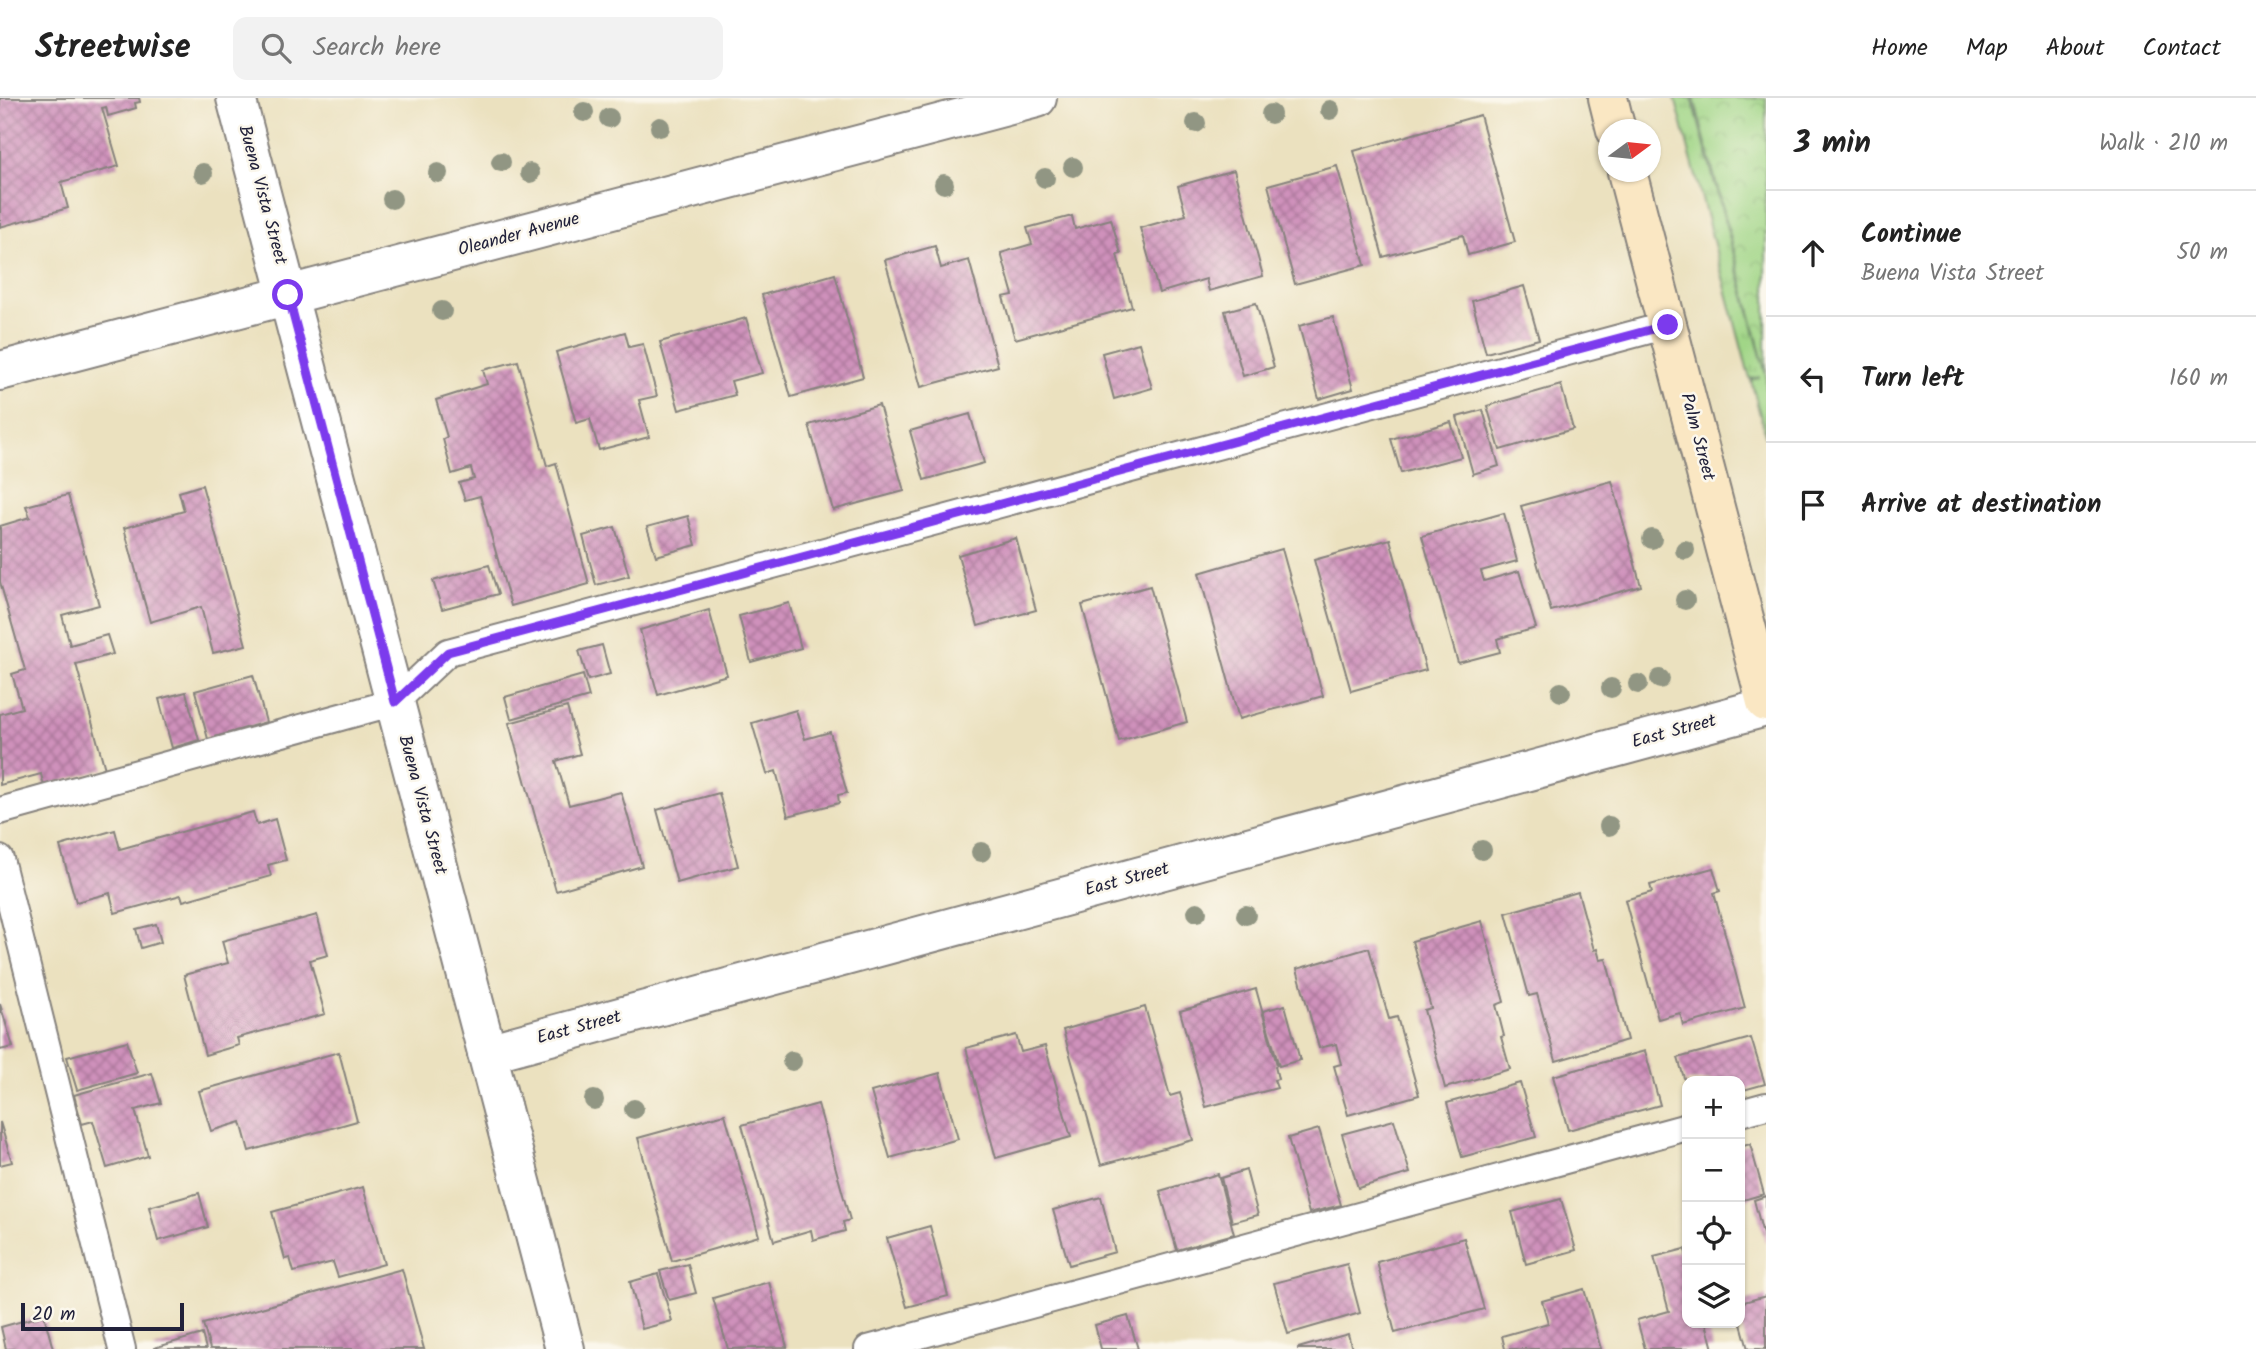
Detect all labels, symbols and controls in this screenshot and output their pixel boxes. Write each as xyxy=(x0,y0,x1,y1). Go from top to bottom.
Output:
search box xyxy=(233,17,723,80)
text: Streetwise xyxy=(35,22,191,75)
text: Search here xyxy=(313,27,441,69)
icon: search xyxy=(257,29,295,67)
text: Home xyxy=(1871,29,1928,68)
text: Map xyxy=(1966,29,2008,68)
text: About xyxy=(2046,29,2104,68)
text: Contact xyxy=(2142,29,2221,68)
north arrow xyxy=(1598,119,1661,182)
text: 3 min xyxy=(1794,120,1871,168)
street label: Buena Vista Street xyxy=(229,122,295,269)
text: Walk · 210 m xyxy=(2099,126,2228,162)
street label: Oleander Avenue xyxy=(455,205,583,265)
text: Continue xyxy=(1861,214,1962,256)
icon: ahead xyxy=(1794,234,1832,272)
text: 50 m xyxy=(2177,235,2228,271)
text: Buena Vista Street xyxy=(1861,256,2044,292)
route start xyxy=(272,279,303,310)
route end xyxy=(1652,309,1683,340)
text: Turn left xyxy=(1861,358,1964,400)
icon: left xyxy=(1794,360,1832,398)
text: 160 m xyxy=(2169,361,2228,397)
street label: Palm Street xyxy=(1671,390,1723,485)
text: Arrive at destination xyxy=(1861,484,2101,526)
icon: arrive xyxy=(1794,486,1832,524)
street label: East Street xyxy=(1628,707,1721,757)
street label: Buena Vista Street xyxy=(389,732,455,879)
street label: East Street xyxy=(1081,855,1174,905)
street label: East Street xyxy=(533,1003,626,1053)
map controls xyxy=(1682,1076,1745,1328)
button: + xyxy=(1682,1076,1745,1139)
button: − xyxy=(1682,1139,1745,1202)
button: locate xyxy=(1682,1202,1745,1265)
button: layers xyxy=(1682,1265,1745,1328)
scale bar xyxy=(21,1300,184,1332)
text: 20 m xyxy=(32,1300,75,1330)

